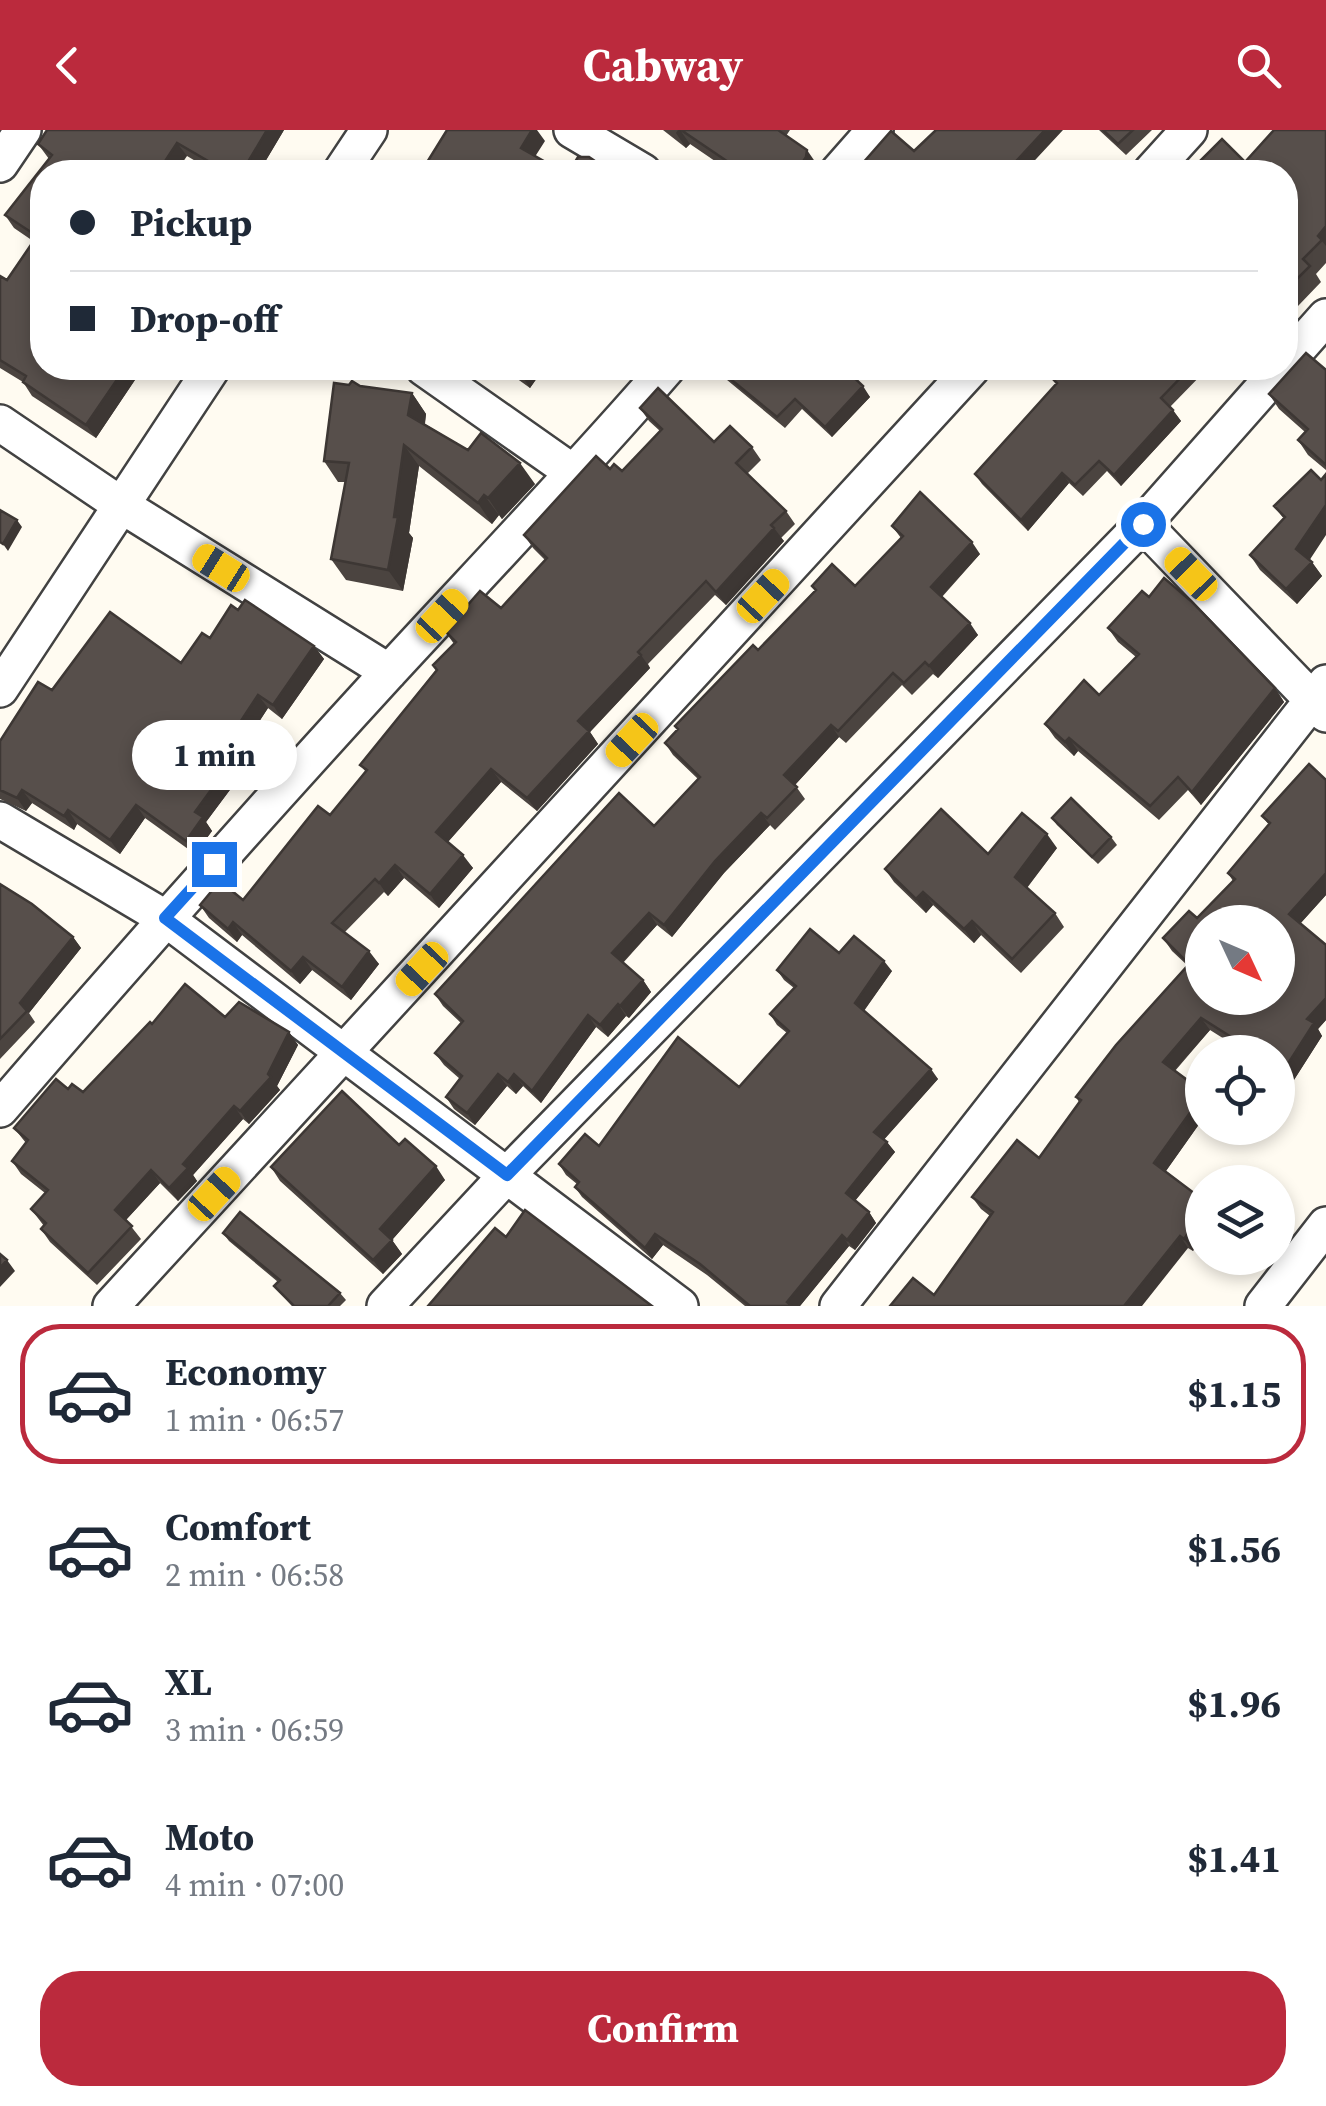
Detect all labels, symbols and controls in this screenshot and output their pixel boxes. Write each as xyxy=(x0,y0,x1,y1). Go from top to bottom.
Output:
text: Cabway xyxy=(583,34,743,96)
icon: back xyxy=(40,38,95,93)
icon: search xyxy=(1231,38,1286,93)
text: Pickup xyxy=(130,197,252,249)
text: Drop-off xyxy=(130,293,279,345)
route start xyxy=(1121,502,1166,547)
car xyxy=(188,539,254,597)
car xyxy=(1159,542,1223,606)
car xyxy=(732,564,794,628)
car xyxy=(411,584,473,648)
car xyxy=(601,708,663,772)
callout: 1 min xyxy=(132,719,296,789)
text: 1 min xyxy=(173,733,256,777)
route end xyxy=(192,842,237,887)
north arrow xyxy=(1185,905,1295,1015)
map controls xyxy=(1185,905,1295,1275)
car xyxy=(391,937,453,1001)
button: locate xyxy=(1185,1035,1295,1145)
car xyxy=(183,1162,245,1226)
button: layers xyxy=(1185,1165,1295,1275)
text: Economy xyxy=(165,1346,327,1398)
icon: car xyxy=(45,1349,135,1439)
text: $1.15 xyxy=(1187,1368,1281,1420)
text: 1 min · 06:57 xyxy=(165,1398,344,1442)
text: Comfort xyxy=(165,1501,311,1553)
icon: car xyxy=(45,1504,135,1594)
text: $1.56 xyxy=(1187,1523,1281,1575)
text: 2 min · 06:58 xyxy=(165,1553,344,1597)
text: XL xyxy=(165,1656,212,1708)
icon: car xyxy=(45,1659,135,1749)
text: $1.96 xyxy=(1187,1678,1281,1730)
text: 3 min · 06:59 xyxy=(165,1708,344,1752)
text: Moto xyxy=(165,1811,254,1863)
icon: car xyxy=(45,1814,135,1904)
text: $1.41 xyxy=(1187,1833,1281,1885)
text: 4 min · 07:00 xyxy=(165,1863,344,1907)
button: Confirm xyxy=(40,1971,1286,2086)

